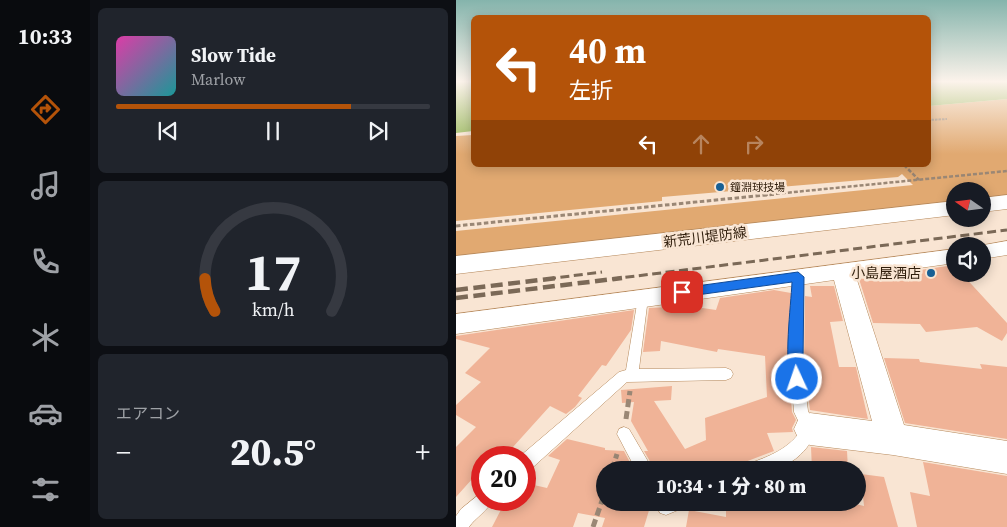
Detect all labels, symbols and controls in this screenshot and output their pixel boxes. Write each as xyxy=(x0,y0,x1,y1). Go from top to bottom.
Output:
text: 10:33 xyxy=(18,21,72,51)
text: 40 m xyxy=(569,27,646,75)
icon: left xyxy=(486,35,551,100)
text: Slow Tide xyxy=(191,42,276,68)
text: Marlow xyxy=(191,68,246,90)
text: 左折 xyxy=(569,75,613,105)
icon: directions xyxy=(28,92,63,127)
icon: previous xyxy=(154,117,182,145)
icon: pause xyxy=(259,117,287,145)
icon: next xyxy=(364,117,392,145)
icon: left xyxy=(634,130,662,158)
icon: ahead xyxy=(687,130,715,158)
icon: right xyxy=(740,130,768,158)
icon: music xyxy=(28,168,63,203)
place label: 鐘淵球技場 xyxy=(730,180,785,195)
marker: 鐘淵球技場 xyxy=(714,181,726,193)
north arrow xyxy=(946,182,991,228)
map controls xyxy=(946,182,991,282)
street label: 新荒川堤防線 xyxy=(662,222,748,252)
text: 17 xyxy=(245,236,301,307)
button: sound xyxy=(946,237,991,282)
icon: phone xyxy=(28,244,63,279)
place label: 小島屋酒店 xyxy=(851,263,921,283)
marker: 小島屋酒店 xyxy=(925,267,937,279)
pin xyxy=(661,271,703,313)
icon: arrive xyxy=(668,278,696,306)
text: km/h xyxy=(252,297,295,322)
icon: climate xyxy=(28,320,63,355)
position arrow xyxy=(770,352,822,404)
icon: car xyxy=(28,396,63,431)
text: エアコン xyxy=(116,402,180,424)
text: 20.5° xyxy=(230,426,316,478)
text: − xyxy=(116,433,131,471)
text: + xyxy=(415,433,430,471)
speed limit sign: 20 xyxy=(471,446,536,511)
icon: filters xyxy=(28,472,63,507)
text: 10:34 · 1 分 · 80 m xyxy=(656,473,806,499)

